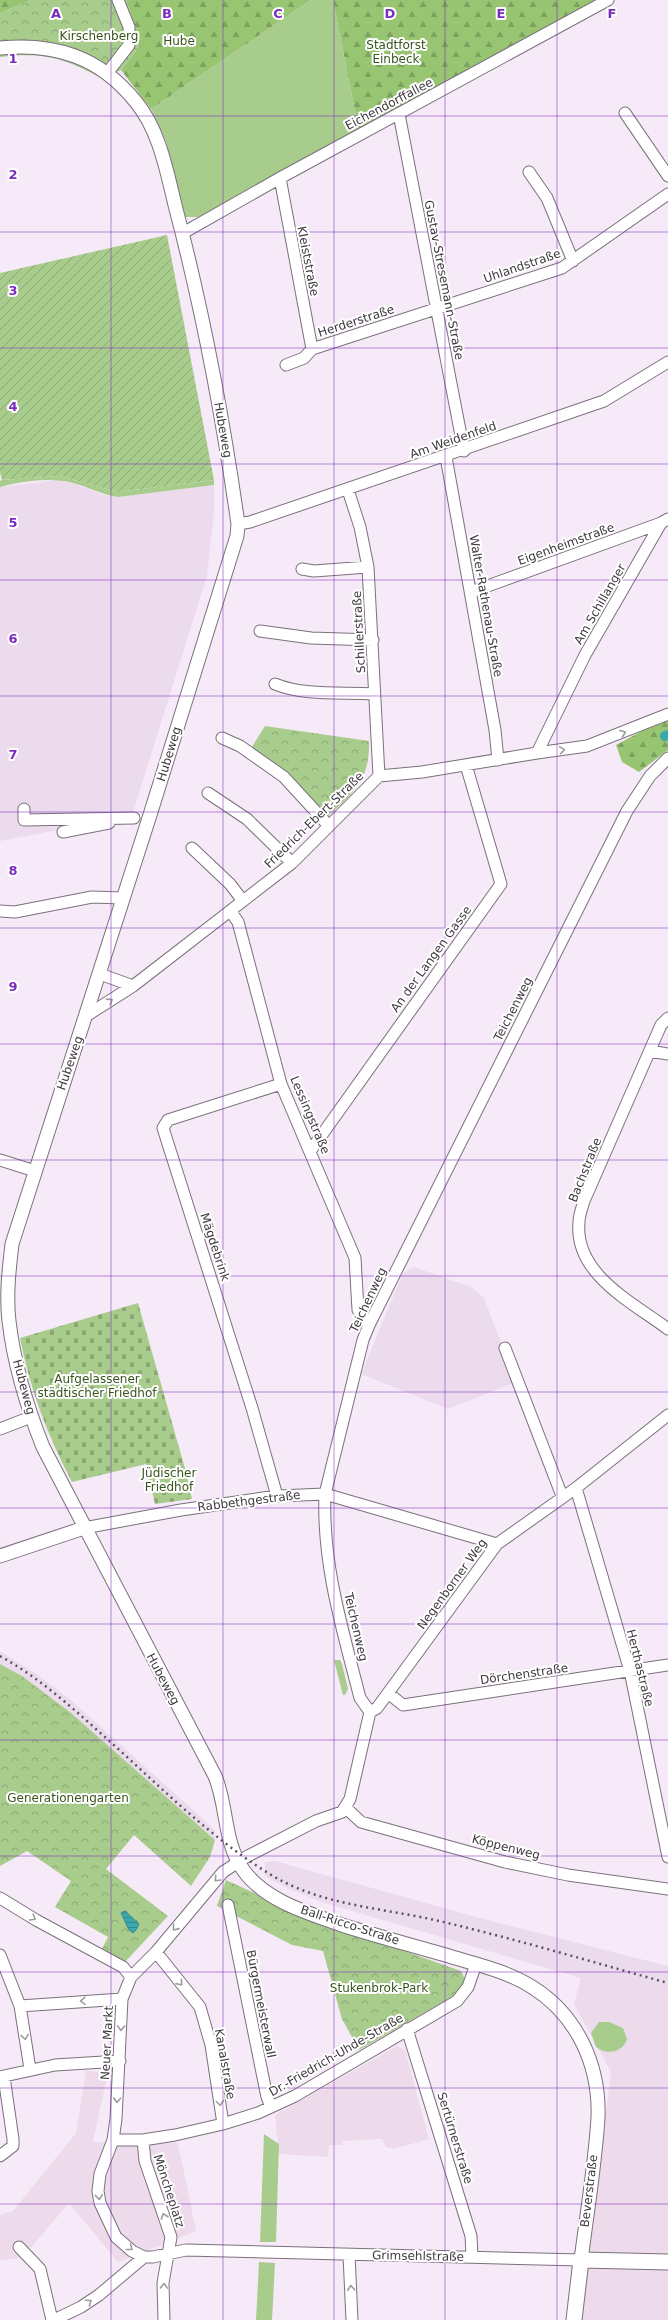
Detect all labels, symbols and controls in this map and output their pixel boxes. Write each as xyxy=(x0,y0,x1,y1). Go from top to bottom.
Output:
text: A xyxy=(51,6,61,21)
text: B xyxy=(162,6,172,21)
text: C xyxy=(273,6,283,21)
text: D xyxy=(385,6,396,21)
text: E xyxy=(497,6,505,21)
text: F xyxy=(608,6,616,21)
park label: Kirschenberg xyxy=(60,29,138,43)
park label: Hube xyxy=(163,34,195,48)
park label: Stadtforst Einbeck xyxy=(366,38,426,66)
text: 1 xyxy=(8,51,18,66)
street label: Eichendorffallee xyxy=(343,75,435,133)
text: 2 xyxy=(8,167,18,182)
street label: Gustav-Stresemann-Straße xyxy=(422,199,466,361)
street label: Kleiststraße xyxy=(294,225,322,297)
street label: Uhlandstraße xyxy=(482,246,562,286)
text: 3 xyxy=(8,283,18,298)
street label: Herderstraße xyxy=(316,302,396,340)
text: 4 xyxy=(8,399,18,414)
street label: Hubeweg xyxy=(211,401,235,459)
street label: Am Weidenfeld xyxy=(408,419,498,461)
text: 5 xyxy=(8,515,18,530)
street label: Eigenheimstraße xyxy=(516,520,616,568)
street label: Walter-Rathenau-Straße xyxy=(467,534,505,678)
street label: Am Schillanger xyxy=(571,561,629,647)
street label: Schillerstraße xyxy=(350,591,368,673)
text: 6 xyxy=(8,631,18,646)
street label: Hubeweg xyxy=(154,725,184,783)
one-way arrow xyxy=(620,729,627,737)
one-way arrow xyxy=(559,746,565,755)
text: 7 xyxy=(8,747,18,762)
street label: Friedrich-Ebert-Straße xyxy=(262,769,366,871)
text: 8 xyxy=(8,863,18,878)
street label: An der Langen Gasse xyxy=(388,903,474,1015)
street label: Teichenweg xyxy=(490,975,535,1044)
text: 9 xyxy=(8,979,18,994)
one-way arrow xyxy=(106,998,113,1006)
street label: Hubeweg xyxy=(54,1034,86,1092)
street label: Lessingstraße xyxy=(287,1074,333,1156)
street label: Bachstraße xyxy=(566,1136,604,1204)
street label: Mägdebrink xyxy=(197,1211,233,1283)
street label: Teichenweg xyxy=(346,1265,389,1336)
street label: Hubeweg xyxy=(10,1358,38,1416)
park label: Aufgelassener städtischer Friedhof xyxy=(37,1372,157,1400)
park label: Jüdischer Friedhof xyxy=(141,1466,196,1494)
street label: Rabbethgestraße xyxy=(197,1488,301,1514)
street label: Negenborner Weg xyxy=(414,1536,490,1632)
street label: Teichenweg xyxy=(341,1590,371,1663)
street label: Herthastraße xyxy=(624,1628,656,1708)
street label: Hubeweg xyxy=(144,1651,182,1707)
street label: Dörchenstraße xyxy=(479,1661,569,1687)
park label: Generationengarten xyxy=(7,1791,129,1805)
street label: Köppenweg xyxy=(471,1832,541,1862)
one-way arrow xyxy=(214,1874,222,1882)
street label: Ball-Ricco-Straße xyxy=(299,1902,401,1948)
one-way arrow xyxy=(29,1914,36,1921)
one-way arrow xyxy=(173,1923,180,1931)
street label: Bürgermeisterwall xyxy=(244,1949,278,2059)
one-way arrow xyxy=(175,1978,182,1985)
park label: Stukenbrok-Park xyxy=(330,1981,428,1995)
one-way arrow xyxy=(80,1996,86,2005)
street label: Neuer Markt xyxy=(98,2005,116,2081)
street label: Dr.-Friedrich-Uhde-Straße xyxy=(266,2011,406,2099)
one-way arrow xyxy=(117,2025,125,2031)
street label: Kanalstraße xyxy=(212,2028,238,2100)
one-way arrow xyxy=(20,2034,29,2041)
street label: Sertürnerstraße xyxy=(434,2090,476,2186)
one-way arrow xyxy=(113,2097,122,2103)
one-way arrow xyxy=(215,2100,224,2106)
street label: Möncheplatz xyxy=(151,2153,187,2229)
street label: Beverstraße xyxy=(578,2154,600,2228)
one-way arrow xyxy=(94,2194,103,2200)
one-way arrow xyxy=(160,2212,168,2219)
one-way arrow xyxy=(125,2243,132,2250)
street label: Grimsehlstraße xyxy=(372,2248,464,2264)
one-way arrow xyxy=(159,2283,168,2290)
one-way arrow xyxy=(346,2285,355,2291)
one-way arrow xyxy=(84,2300,91,2307)

